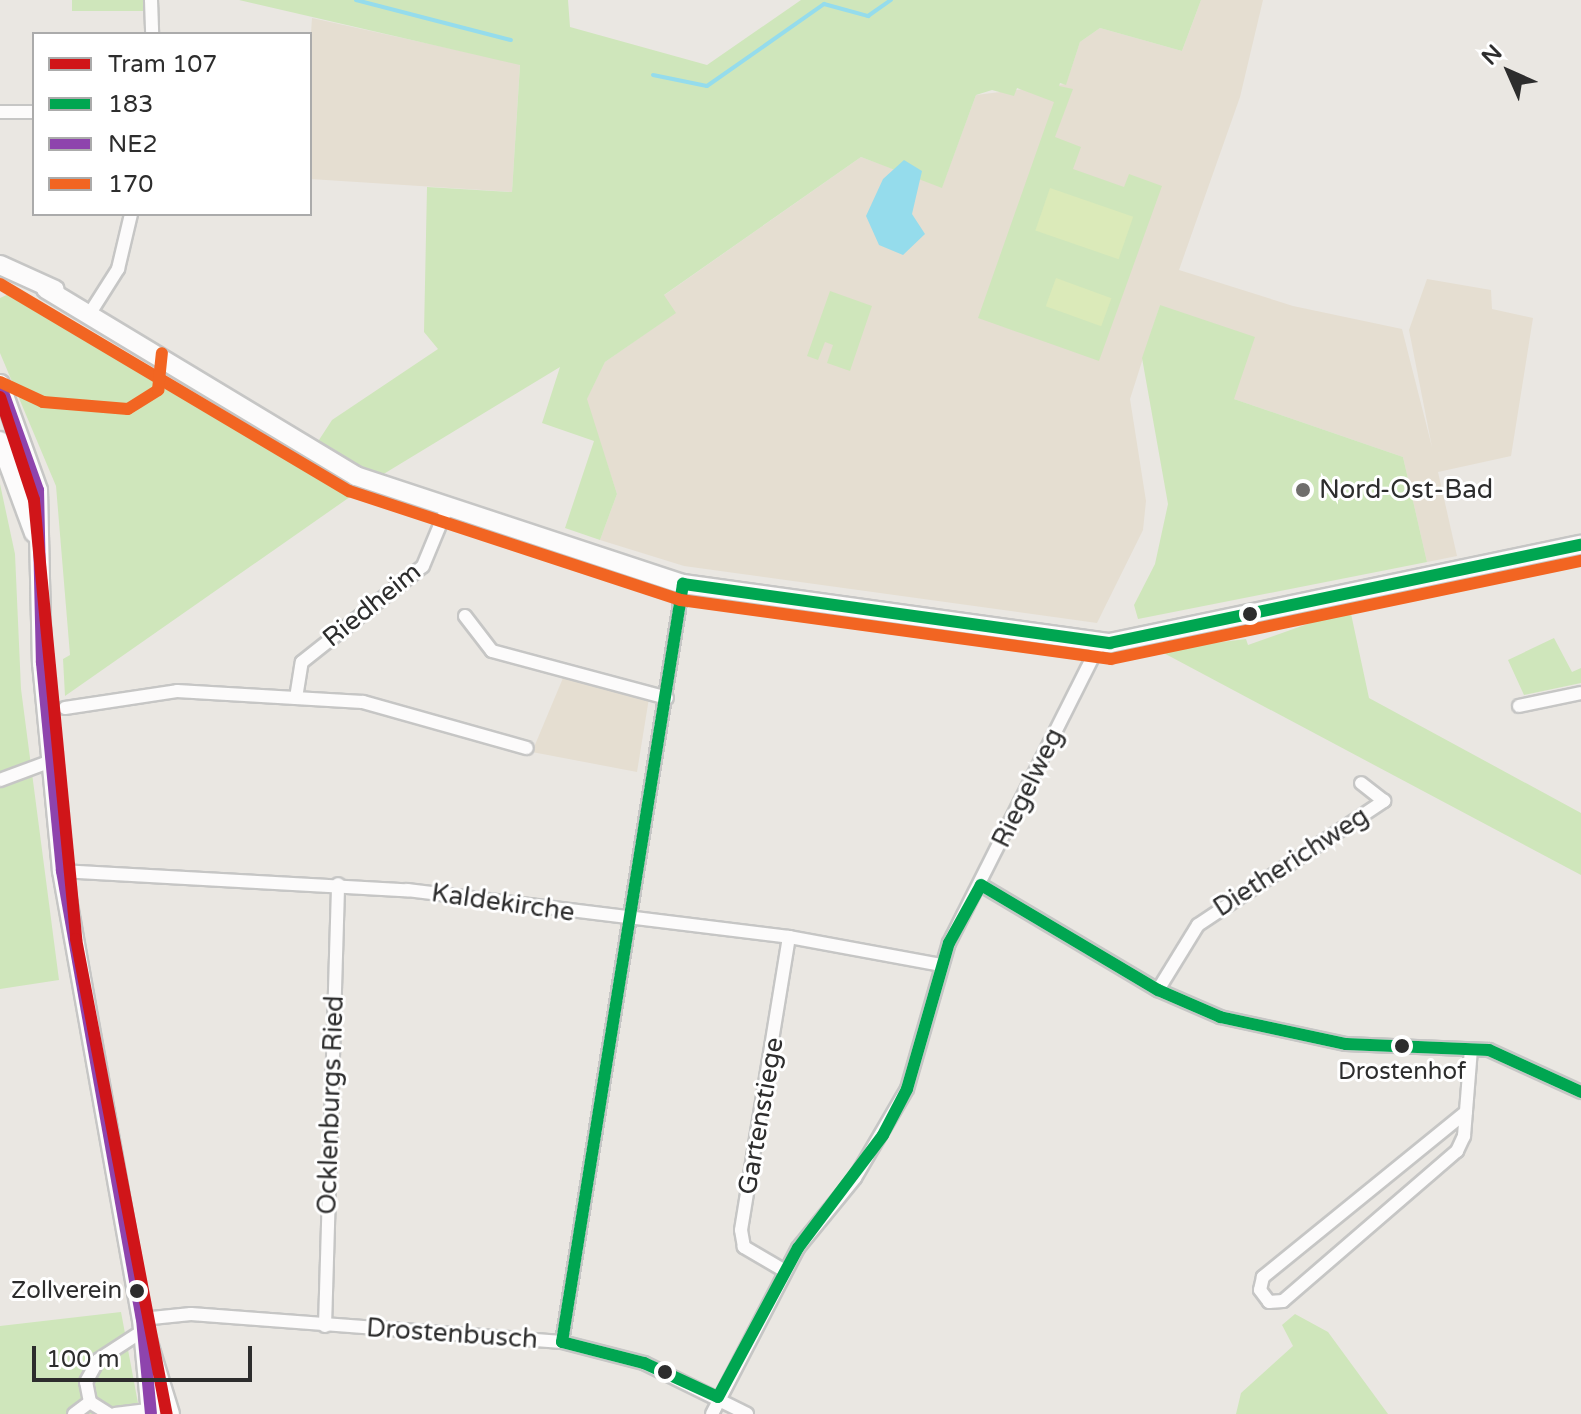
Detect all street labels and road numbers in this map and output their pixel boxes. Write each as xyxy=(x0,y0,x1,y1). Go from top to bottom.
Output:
street label: Riedheim xyxy=(317,556,427,654)
street label: Riegelweg xyxy=(986,723,1070,853)
street label: Dietherichweg xyxy=(1208,800,1374,924)
street label: Kaldekirche xyxy=(429,878,577,928)
street label: Ocklenburgs Ried xyxy=(312,995,350,1215)
street label: Gartenstiege xyxy=(732,1035,790,1197)
street label: Drostenbusch xyxy=(365,1312,539,1356)

